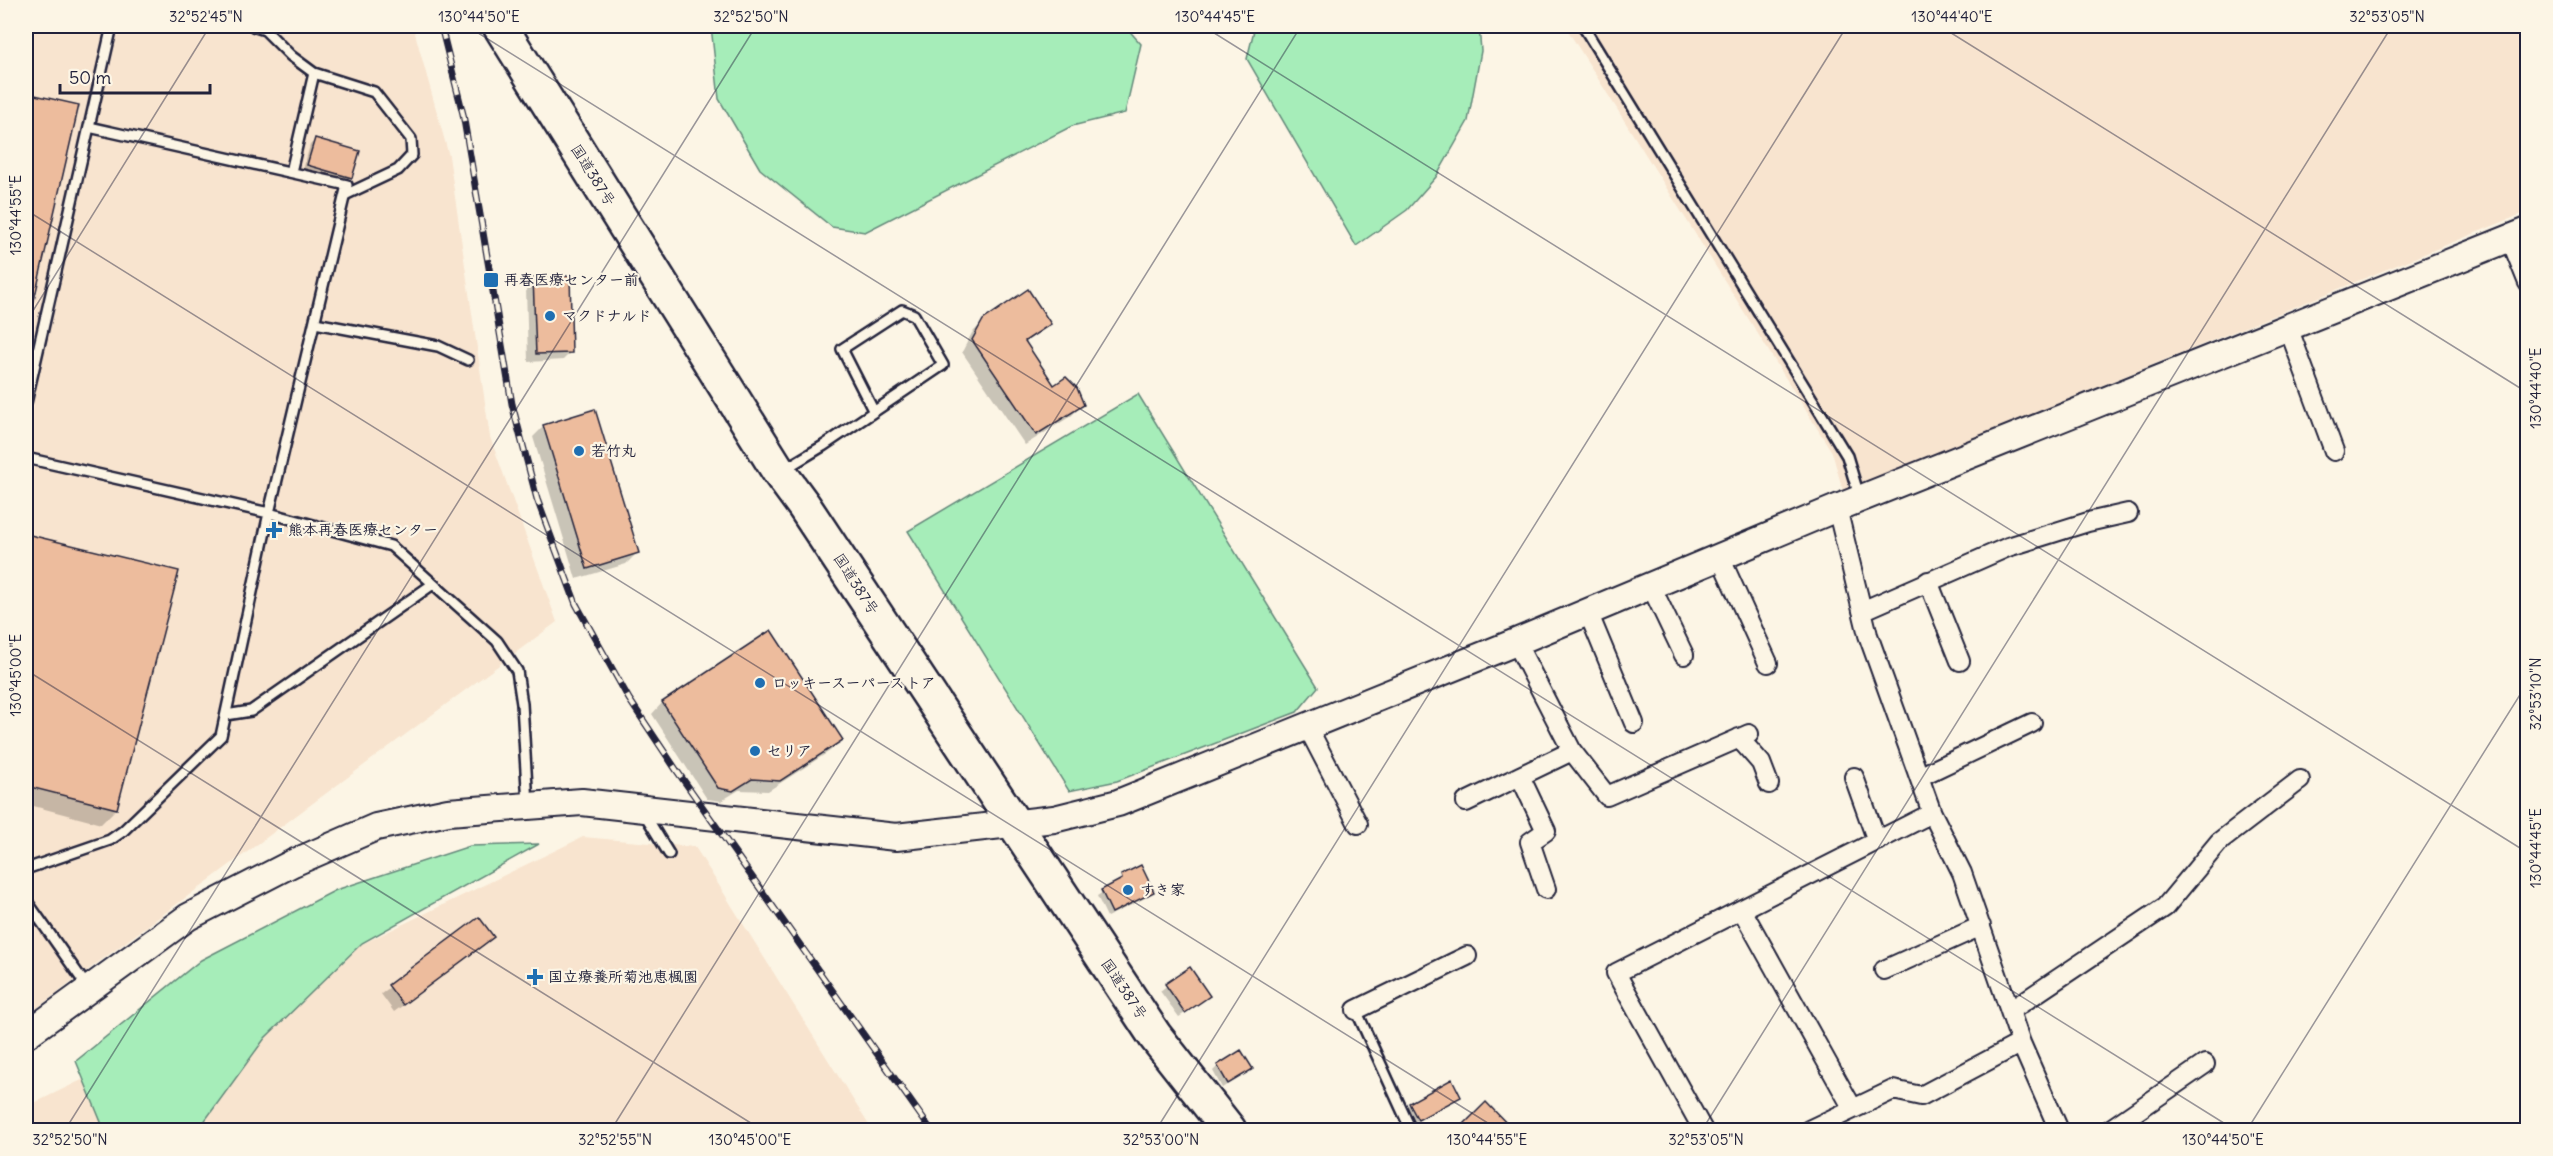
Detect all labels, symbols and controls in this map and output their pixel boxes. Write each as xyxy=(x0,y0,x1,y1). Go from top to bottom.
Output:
text: 32°52'45"N xyxy=(169,7,243,26)
text: 130°44'50"E xyxy=(438,7,520,26)
text: 32°52'50"N xyxy=(713,7,789,26)
text: 130°44'45"E xyxy=(1175,7,1255,26)
text: 130°44'40"E xyxy=(1911,7,1993,26)
text: 32°53'05"N xyxy=(2349,7,2425,26)
scale bar xyxy=(60,57,210,95)
text: 50 m xyxy=(69,66,111,89)
street label: 国道387号 xyxy=(567,140,620,209)
text: 130°44'55"E xyxy=(6,175,25,255)
place label: 再春医療センター前 xyxy=(504,270,639,289)
marker: 再春医療センター前 xyxy=(482,271,500,289)
place label: マクドナルド xyxy=(562,306,651,325)
marker: マクドナルド xyxy=(543,309,557,323)
text: 130°44'40"E xyxy=(2526,347,2545,429)
place label: 若竹丸 xyxy=(591,441,636,460)
marker: 若竹丸 xyxy=(572,444,586,458)
place label: 熊本再春医療センター xyxy=(288,520,438,539)
marker: 熊本再春医療センター xyxy=(265,521,283,539)
street label: 国道387号 xyxy=(830,549,883,618)
text: 130°45'00"E xyxy=(6,633,25,716)
text: 32°53'10"N xyxy=(2526,657,2545,731)
place label: ロッキースーパーストア xyxy=(772,673,936,692)
marker: ロッキースーパーストア xyxy=(753,676,767,690)
place label: セリア xyxy=(767,741,812,760)
marker: セリア xyxy=(748,744,762,758)
text: 130°44'45"E xyxy=(2526,808,2545,888)
place label: すき家 xyxy=(1140,880,1185,899)
marker: すき家 xyxy=(1121,883,1135,897)
street label: 国道387号 xyxy=(1097,955,1152,1023)
place label: 国立療養所菊池恵楓園 xyxy=(548,967,698,986)
marker: 国立療養所菊池恵楓園 xyxy=(526,968,544,986)
text: 32°52'50"N xyxy=(32,1130,108,1149)
text: 32°52'55"N xyxy=(578,1130,652,1149)
text: 130°45'00"E xyxy=(709,1130,792,1149)
text: 32°53'00"N xyxy=(1123,1130,1199,1149)
text: 130°44'55"E xyxy=(1447,1130,1527,1149)
text: 32°53'05"N xyxy=(1668,1130,1744,1149)
text: 130°44'50"E xyxy=(2182,1130,2264,1149)

